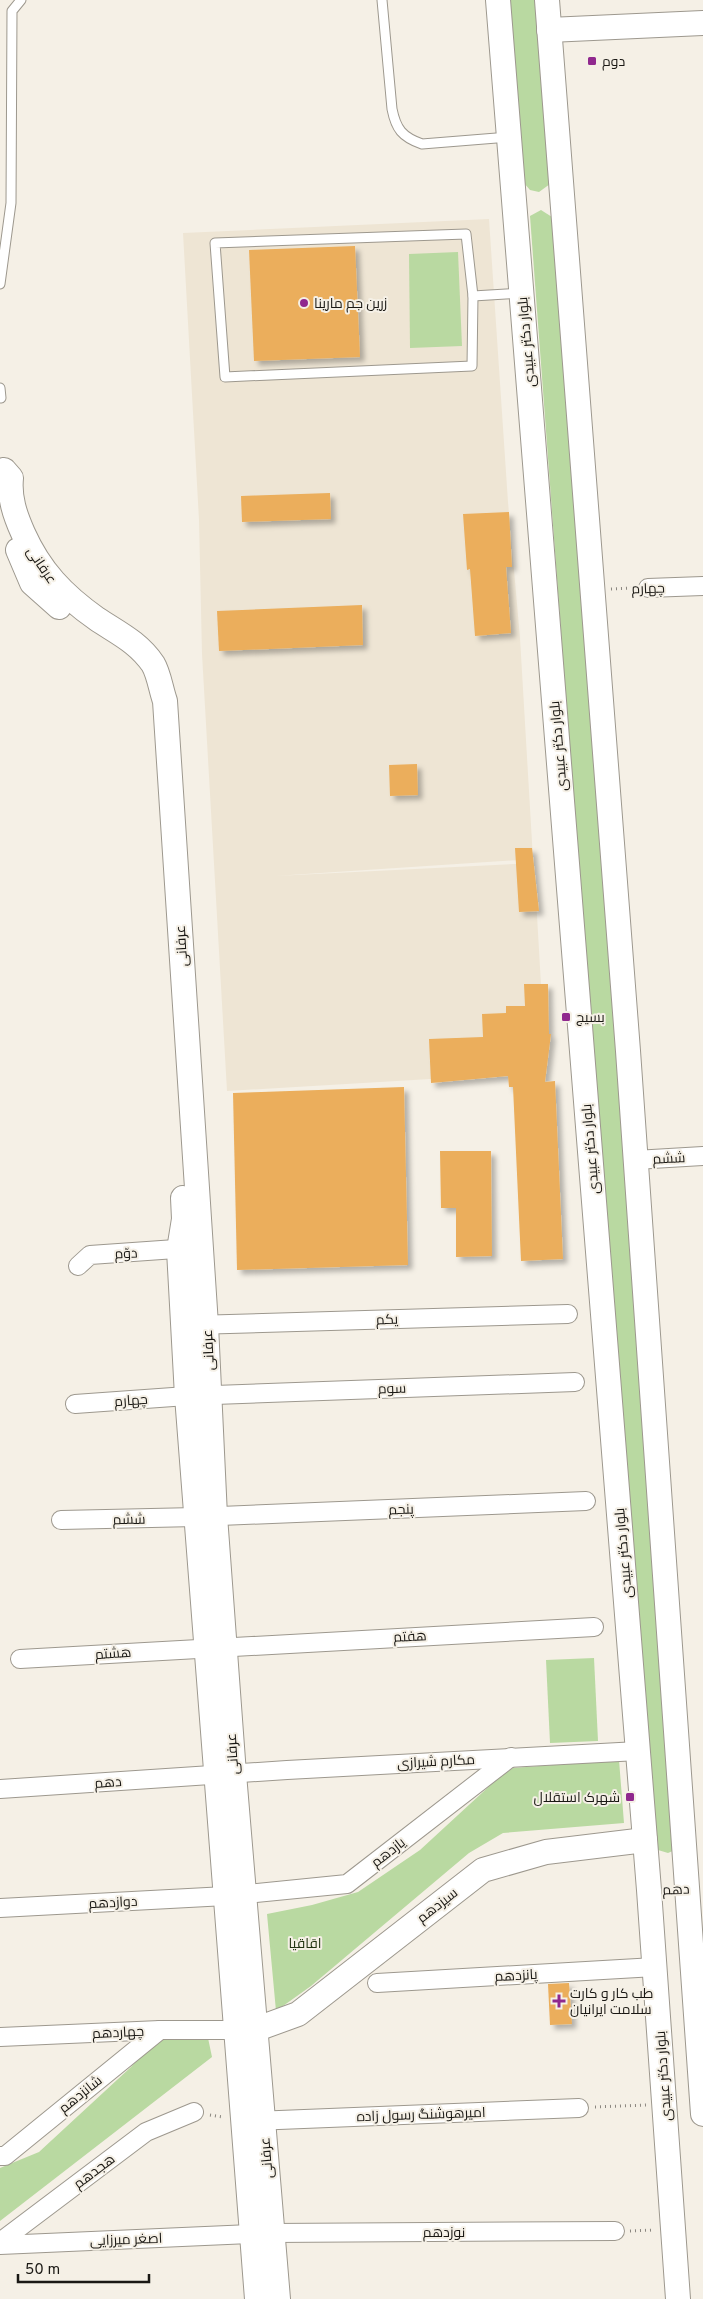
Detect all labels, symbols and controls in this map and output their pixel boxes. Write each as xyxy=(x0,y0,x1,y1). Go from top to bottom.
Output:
place label: دوم xyxy=(602,54,625,71)
marker: دوم xyxy=(586,55,598,67)
place label: زرین جم مارینا xyxy=(314,296,387,313)
street label: بلوار دکتر عبیدی xyxy=(515,296,540,388)
marker: زرین جم مارینا xyxy=(298,297,310,309)
street label: عرفانی xyxy=(22,544,59,588)
street label: چهارم xyxy=(631,580,665,599)
street label: بلوار دکتر عبیدی xyxy=(547,700,572,792)
street label: عرفانی xyxy=(173,925,192,967)
place label: بسیج xyxy=(576,1010,605,1027)
marker: بسیج xyxy=(560,1011,572,1023)
street label: بلوار دکتر عبیدی xyxy=(579,1103,604,1195)
street label: ششم xyxy=(652,1150,686,1169)
street label: دوّم xyxy=(114,1245,138,1264)
street label: یکم xyxy=(376,1312,399,1329)
street label: عرفانی xyxy=(200,1329,219,1371)
street label: سوم xyxy=(378,1381,407,1398)
street label: چهارم xyxy=(114,1392,148,1411)
street label: پنجم xyxy=(388,1502,414,1519)
street label: بلوار دکتر عبیدی xyxy=(612,1507,637,1599)
street label: ششم xyxy=(112,1512,146,1529)
street label: هفتم xyxy=(393,1628,427,1647)
street label: هشتم xyxy=(94,1645,132,1664)
street label: عرفانی xyxy=(224,1733,243,1775)
street label: مکارم شیرازی xyxy=(397,1752,475,1773)
street label: دهم xyxy=(94,1774,122,1793)
place label: شهرک استقلال xyxy=(534,1790,620,1807)
marker: شهرک استقلال xyxy=(624,1791,636,1803)
street label: یازدهم xyxy=(368,1834,410,1872)
street label: دهم xyxy=(662,1882,690,1899)
street label: سیزدهم xyxy=(414,1885,462,1927)
street label: دوازدهم xyxy=(88,1894,138,1913)
park label: اقاقیا xyxy=(288,1936,322,1953)
street label: پانزدهم xyxy=(494,1967,538,1986)
place label: طب کار و کارت سلامت ایرانیان xyxy=(570,1986,654,2019)
marker: طب کار و کارت سلامت ایرانیان xyxy=(552,1994,566,2008)
street label: چهاردهم xyxy=(92,2024,144,2043)
street label: بلوار دکتر عبیدی xyxy=(653,2030,676,2122)
street label: شانزدهم xyxy=(56,2073,106,2118)
street label: امیرهوشنگ رسول زاده xyxy=(356,2105,486,2126)
street label: عرفانی xyxy=(257,2137,278,2179)
street label: هجدهم xyxy=(71,2151,119,2193)
street label: نوزدهم xyxy=(423,2225,465,2242)
street label: اصغر میرزایی xyxy=(90,2231,163,2250)
scale bar xyxy=(18,2252,149,2284)
text: 50 m xyxy=(25,2261,60,2280)

